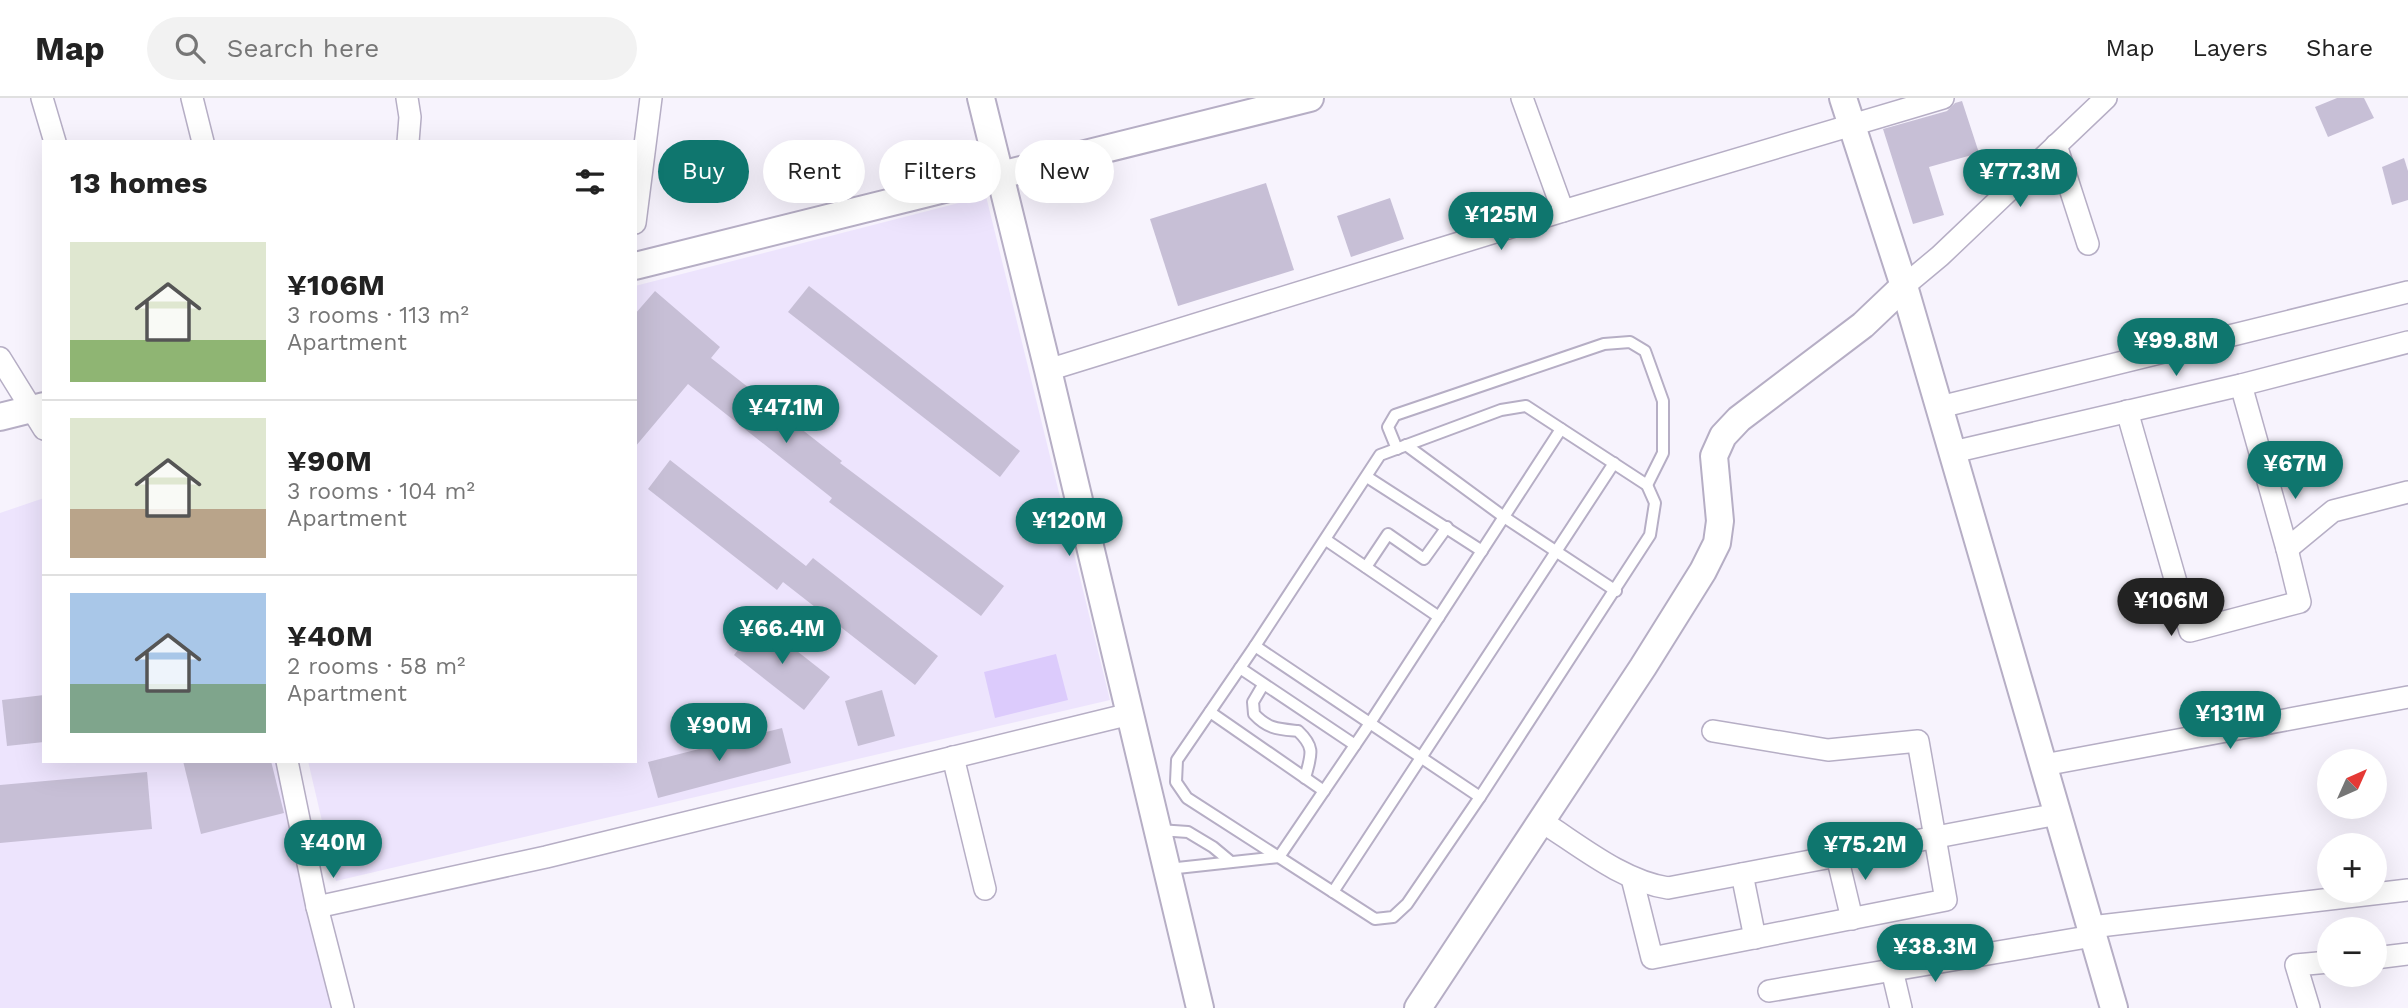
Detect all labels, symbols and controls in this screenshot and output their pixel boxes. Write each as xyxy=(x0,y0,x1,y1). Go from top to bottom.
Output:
search box xyxy=(147,17,637,80)
text: Map xyxy=(35,29,105,68)
icon: search xyxy=(171,29,209,67)
text: Search here xyxy=(227,33,379,63)
text: Map xyxy=(2106,34,2154,62)
text: Layers xyxy=(2192,34,2268,62)
text: Share xyxy=(2306,34,2373,62)
chip: Buy xyxy=(658,140,749,203)
chip: Rent xyxy=(763,140,865,203)
chip: Filters xyxy=(879,140,1001,203)
chip: New xyxy=(1015,140,1114,203)
pin: ¥77.3M xyxy=(1963,150,2077,209)
text: ¥77.3M xyxy=(1979,158,2061,185)
icon: filters xyxy=(571,163,609,201)
text: 13 homes xyxy=(70,165,207,200)
pin: ¥125M xyxy=(1452,192,1550,252)
text: ¥125M xyxy=(1464,201,1538,228)
text: ¥106M xyxy=(287,267,385,302)
icon: home xyxy=(126,270,210,354)
text: 3 rooms · 113 m² xyxy=(287,302,469,329)
pin: ¥99.8M xyxy=(2119,318,2233,378)
text: ¥99.8M xyxy=(2133,327,2219,354)
text: Apartment xyxy=(287,329,407,356)
pin: ¥47.1M xyxy=(729,386,843,445)
text: ¥47.1M xyxy=(748,394,824,421)
pin: ¥67M xyxy=(2254,442,2336,501)
text: ¥90M xyxy=(287,443,372,478)
icon: home xyxy=(126,446,210,530)
text: ¥67M xyxy=(2263,450,2327,477)
text: 3 rooms · 104 m² xyxy=(287,478,475,505)
pin: ¥120M xyxy=(1020,498,1118,558)
text: Apartment xyxy=(287,505,407,532)
text: ¥120M xyxy=(1032,507,1106,534)
pin: ¥106M xyxy=(2122,578,2220,638)
text: ¥106M xyxy=(2133,587,2209,614)
pin: ¥66.4M xyxy=(725,606,839,666)
text: ¥66.4M xyxy=(739,615,825,642)
text: ¥40M xyxy=(287,618,373,653)
icon: home xyxy=(126,621,210,705)
text: 2 rooms · 58 m² xyxy=(287,653,466,680)
text: Apartment xyxy=(287,680,407,707)
pin: ¥131M xyxy=(2181,692,2279,751)
text: ¥131M xyxy=(2195,700,2265,727)
pin: ¥90M xyxy=(678,704,760,763)
text: ¥90M xyxy=(686,712,752,739)
north arrow xyxy=(2317,749,2387,819)
map controls xyxy=(2317,749,2387,987)
pin: ¥40M xyxy=(292,820,374,880)
pin: ¥75.2M xyxy=(1808,822,1922,882)
text: ¥40M xyxy=(300,829,366,856)
text: ¥75.2M xyxy=(1823,831,1907,858)
button: + xyxy=(2317,833,2387,903)
button: − xyxy=(2317,917,2387,987)
pin: ¥38.3M xyxy=(1878,924,1992,984)
text: ¥38.3M xyxy=(1893,933,1977,960)

